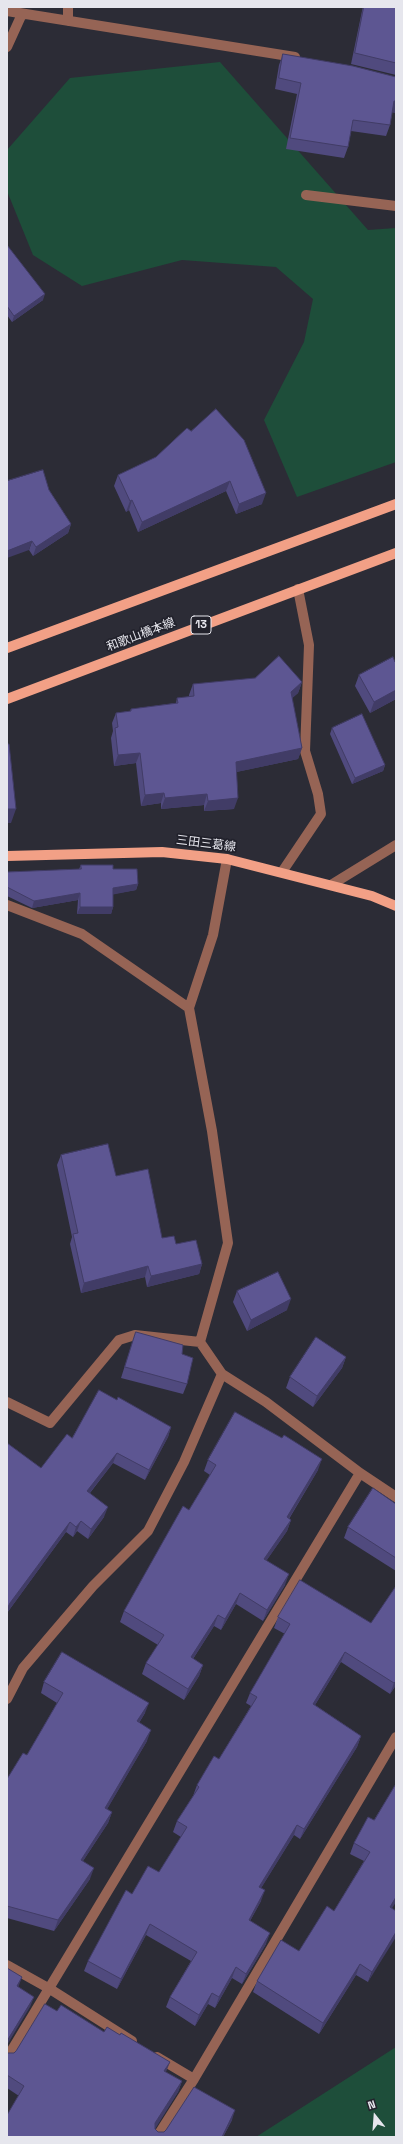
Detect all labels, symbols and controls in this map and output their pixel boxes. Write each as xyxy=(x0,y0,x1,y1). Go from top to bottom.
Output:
street label: 和歌山橋本線 xyxy=(105,615,177,655)
road number: 13 xyxy=(191,616,211,634)
street label: 三田三葛線 xyxy=(175,833,237,855)
north arrow xyxy=(355,2096,395,2136)
text: N xyxy=(366,2097,377,2112)

